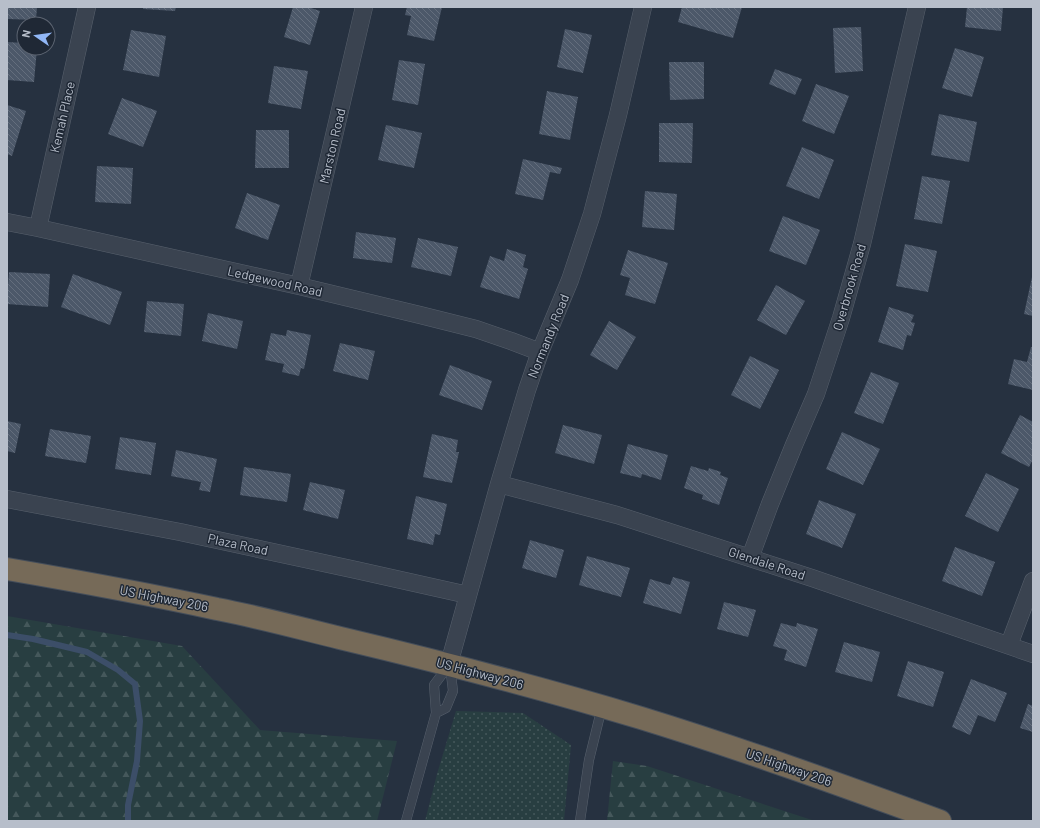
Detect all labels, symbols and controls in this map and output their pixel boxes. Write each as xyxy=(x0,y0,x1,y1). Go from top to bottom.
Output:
north arrow xyxy=(16,16,56,56)
text: N xyxy=(19,29,33,39)
street label: Kemah Place xyxy=(46,80,78,154)
street label: Marston Road xyxy=(316,107,348,185)
street label: Overbrook Road xyxy=(829,242,869,332)
street label: Ledgewood Road xyxy=(226,262,324,300)
street label: Normandy Road xyxy=(524,292,572,380)
street label: Plaza Road xyxy=(206,530,270,558)
street label: Glendale Road xyxy=(727,543,807,583)
street label: US Highway 206 xyxy=(118,582,210,614)
street label: US Highway 206 xyxy=(435,654,526,692)
street label: US Highway 206 xyxy=(744,745,834,789)

